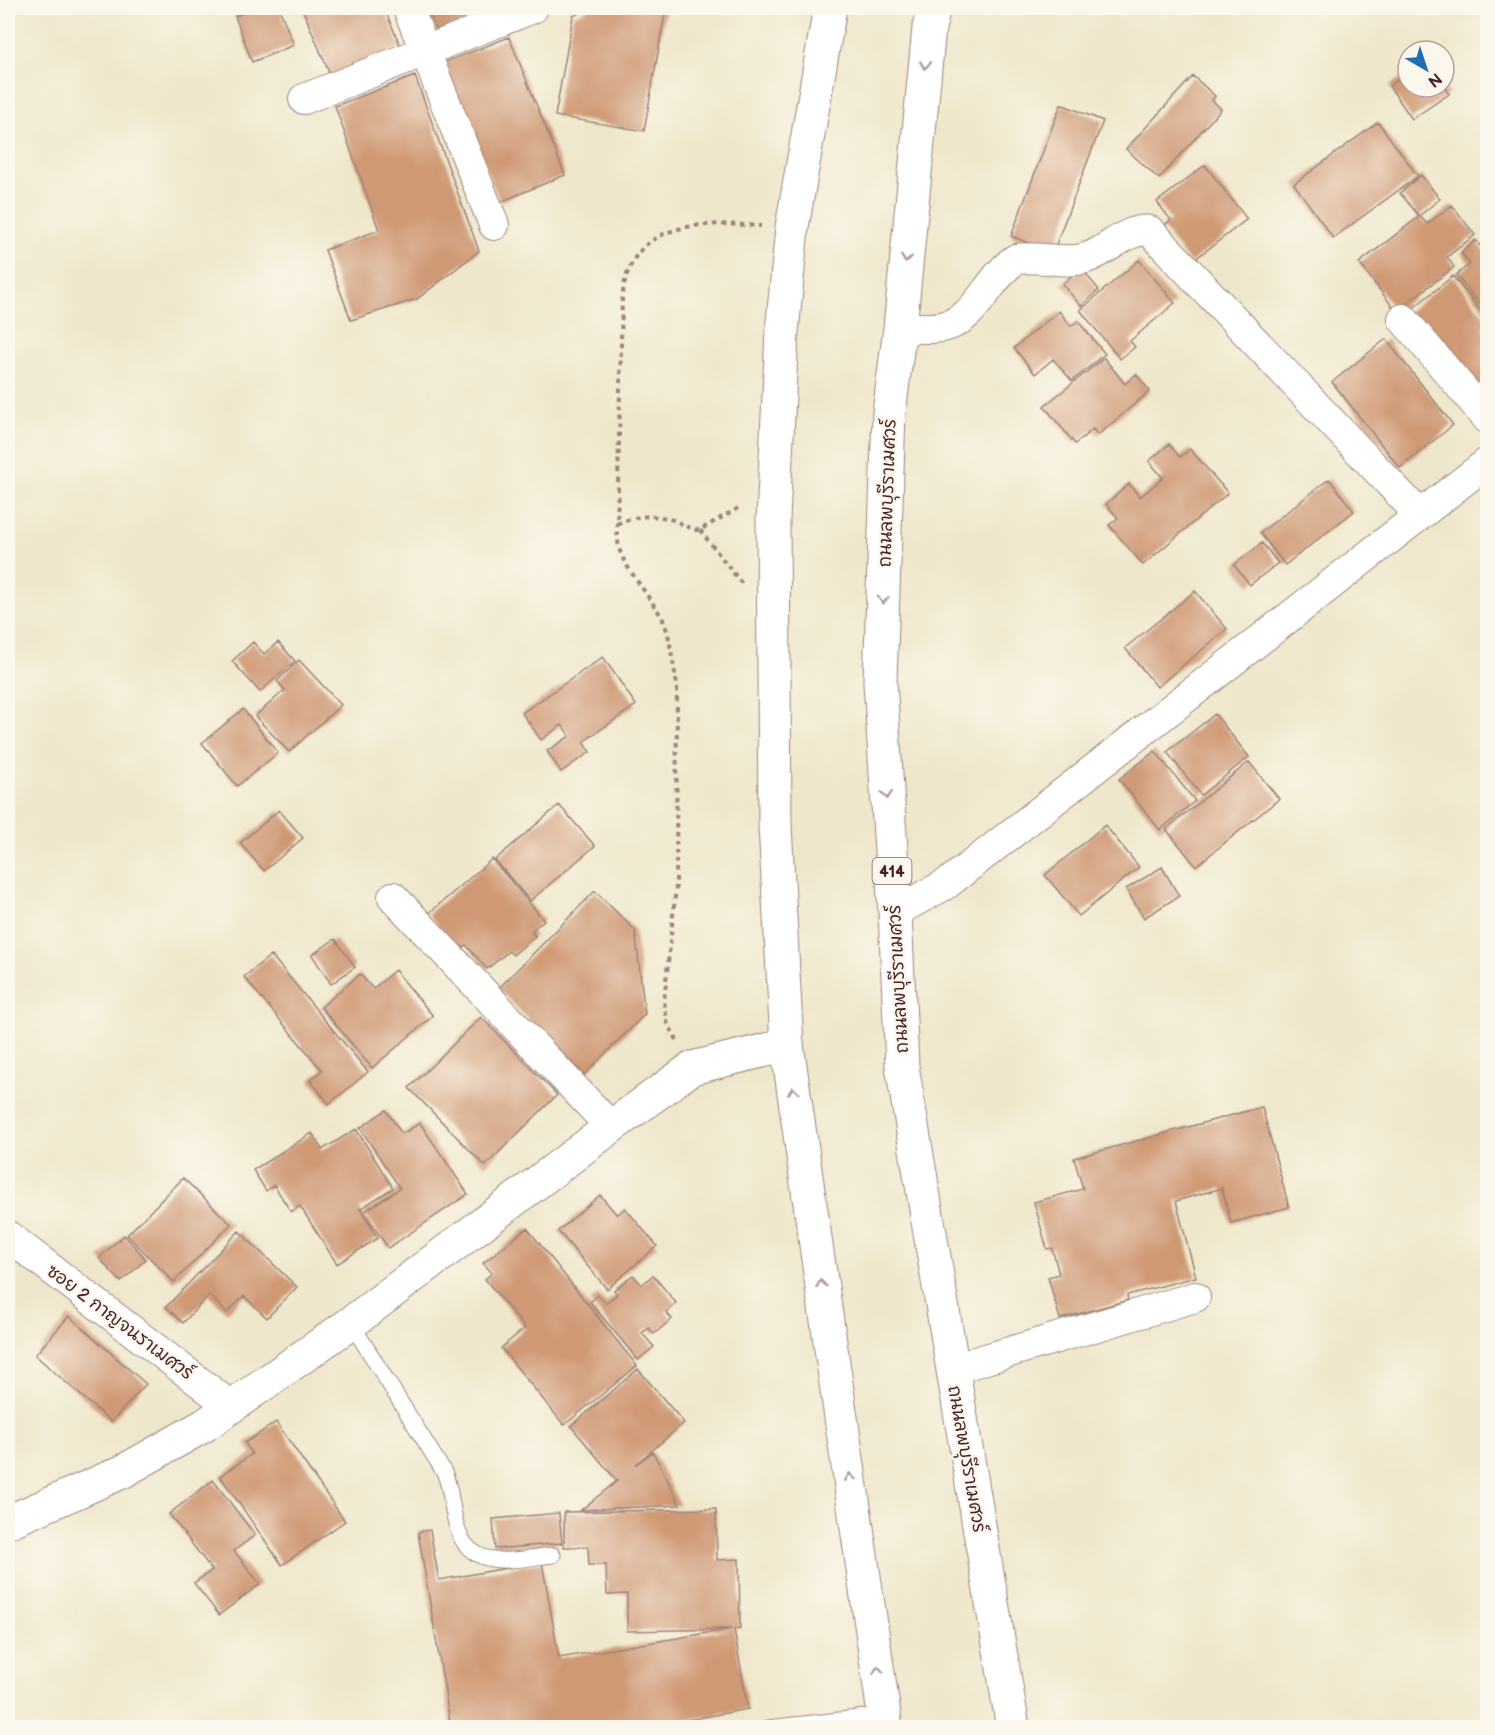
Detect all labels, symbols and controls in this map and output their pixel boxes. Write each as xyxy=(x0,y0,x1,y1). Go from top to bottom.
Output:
north arrow xyxy=(1396,39,1456,99)
one-way arrow xyxy=(919,61,932,70)
text: N xyxy=(1424,68,1445,91)
one-way arrow xyxy=(900,255,913,264)
street label: ถนนลพบุรีราเมศวร์ xyxy=(871,418,904,568)
one-way arrow xyxy=(876,596,889,605)
one-way arrow xyxy=(880,790,893,799)
road number: 414 xyxy=(872,858,912,884)
street label: ถนนลพบุรีราเมศวร์ xyxy=(881,903,916,1054)
one-way arrow xyxy=(788,1086,800,1095)
street label: ซอย 2 กาญจนราเมศวร์ xyxy=(42,1258,200,1385)
one-way arrow xyxy=(816,1279,828,1288)
street label: ถนนลพบุรีราเมศวร์ xyxy=(940,1384,993,1535)
one-way arrow xyxy=(844,1472,856,1481)
one-way arrow xyxy=(872,1665,884,1674)

